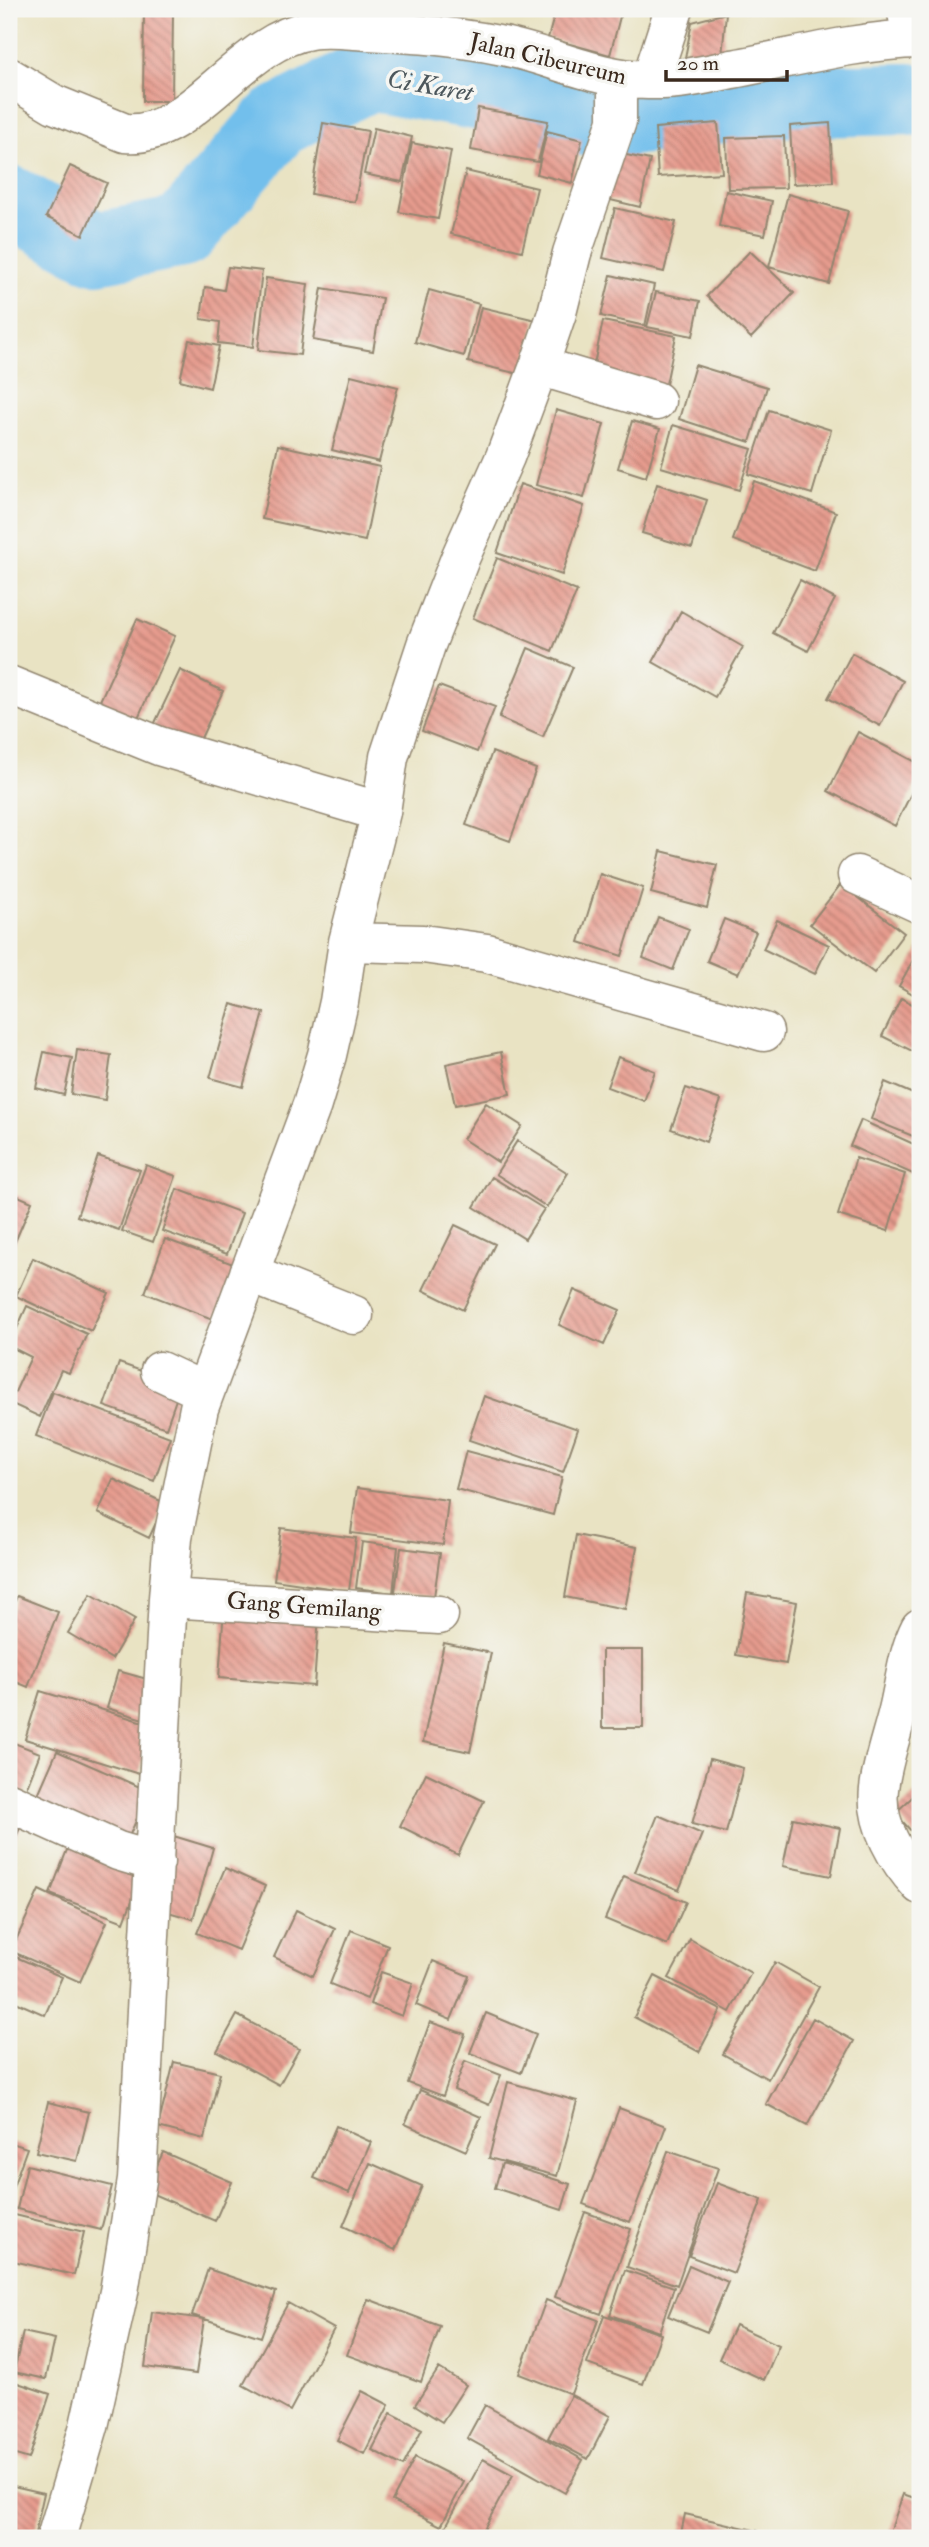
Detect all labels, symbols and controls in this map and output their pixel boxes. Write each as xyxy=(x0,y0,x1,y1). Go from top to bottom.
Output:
street label: Jalan Cibeureum xyxy=(465,26,630,92)
scale bar xyxy=(666,38,787,82)
text: 20 m xyxy=(677,50,719,77)
water label: Ci Karet xyxy=(385,63,477,110)
street label: Gang Gemilang xyxy=(226,1585,383,1627)

